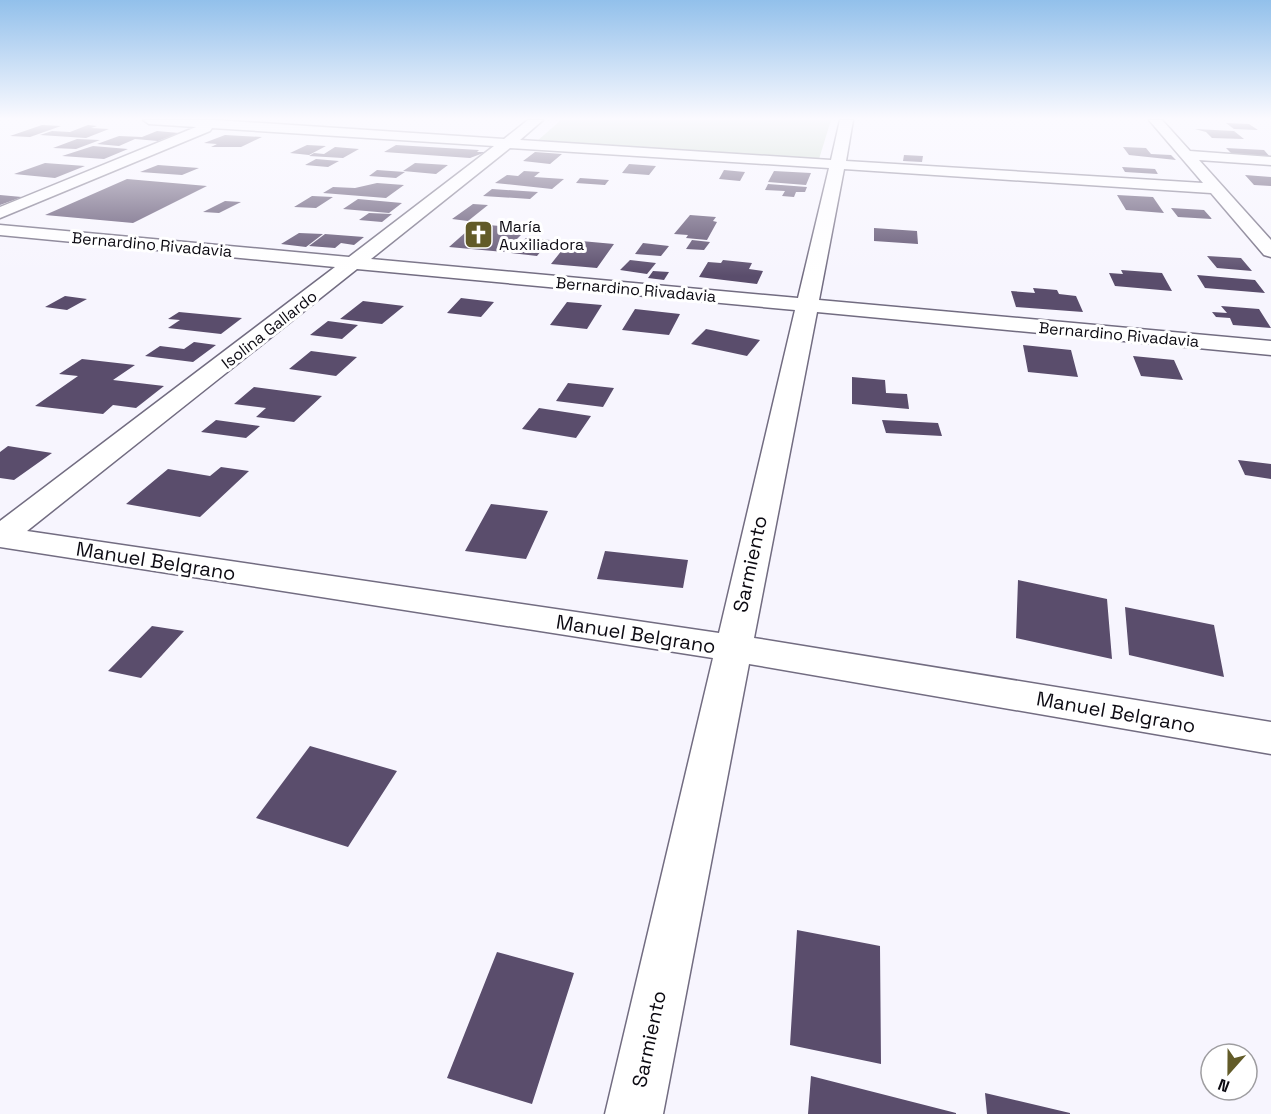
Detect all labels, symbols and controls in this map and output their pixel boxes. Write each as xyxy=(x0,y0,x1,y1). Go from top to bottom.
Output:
place label: María Auxiliadora xyxy=(499,216,584,255)
church icon: María Auxiliadora xyxy=(462,219,494,251)
street label: Bernardino Rivadavia xyxy=(71,227,233,262)
street label: Bernardino Rivadavia xyxy=(555,272,717,307)
street label: Isolina Gallardo xyxy=(217,285,321,373)
street label: Bernardino Rivadavia xyxy=(1038,317,1200,352)
street label: Sarmiento xyxy=(727,513,773,615)
street label: Manuel Belgrano xyxy=(74,536,238,586)
street label: Manuel Belgrano xyxy=(554,609,718,659)
street label: Manuel Belgrano xyxy=(1034,685,1198,739)
street label: Sarmiento xyxy=(626,988,672,1090)
north arrow xyxy=(1199,1042,1259,1102)
text: N xyxy=(1215,1074,1233,1097)

